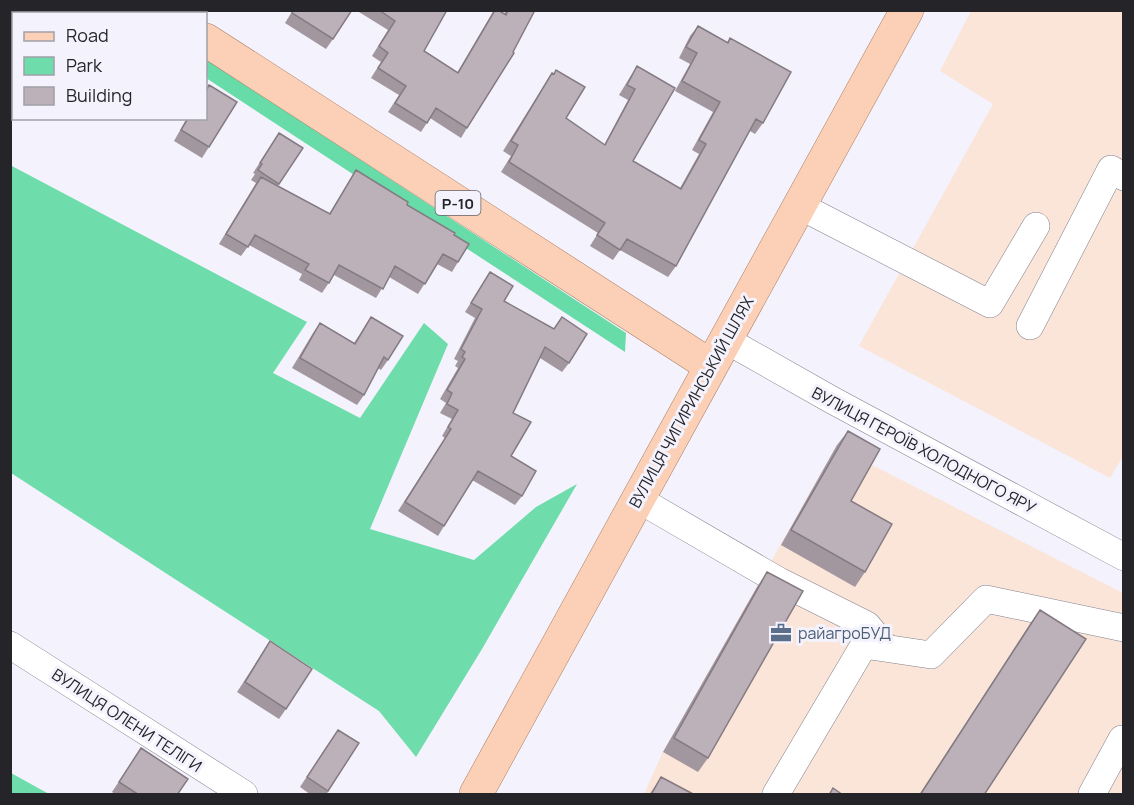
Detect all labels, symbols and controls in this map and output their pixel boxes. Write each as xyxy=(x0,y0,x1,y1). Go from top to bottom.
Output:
legend xyxy=(12,12,207,120)
text: Road xyxy=(66,23,109,47)
text: Park xyxy=(66,53,103,77)
text: Building xyxy=(66,83,132,107)
road number: Р-10 xyxy=(436,191,480,215)
street label: ВУЛИЦЯ ЧИГИРИНСЬКИЙ ШЛЯХ xyxy=(624,292,759,512)
street label: ВУЛИЦЯ ГЕРОЇВ ХОЛОДНОГО ЯРУ xyxy=(808,381,1040,519)
office icon: райагроБУД xyxy=(769,621,793,645)
place label: райагроБУД xyxy=(798,622,891,644)
street label: ВУЛИЦЯ ОЛЕНИ ТЕЛІГИ xyxy=(48,663,206,777)

